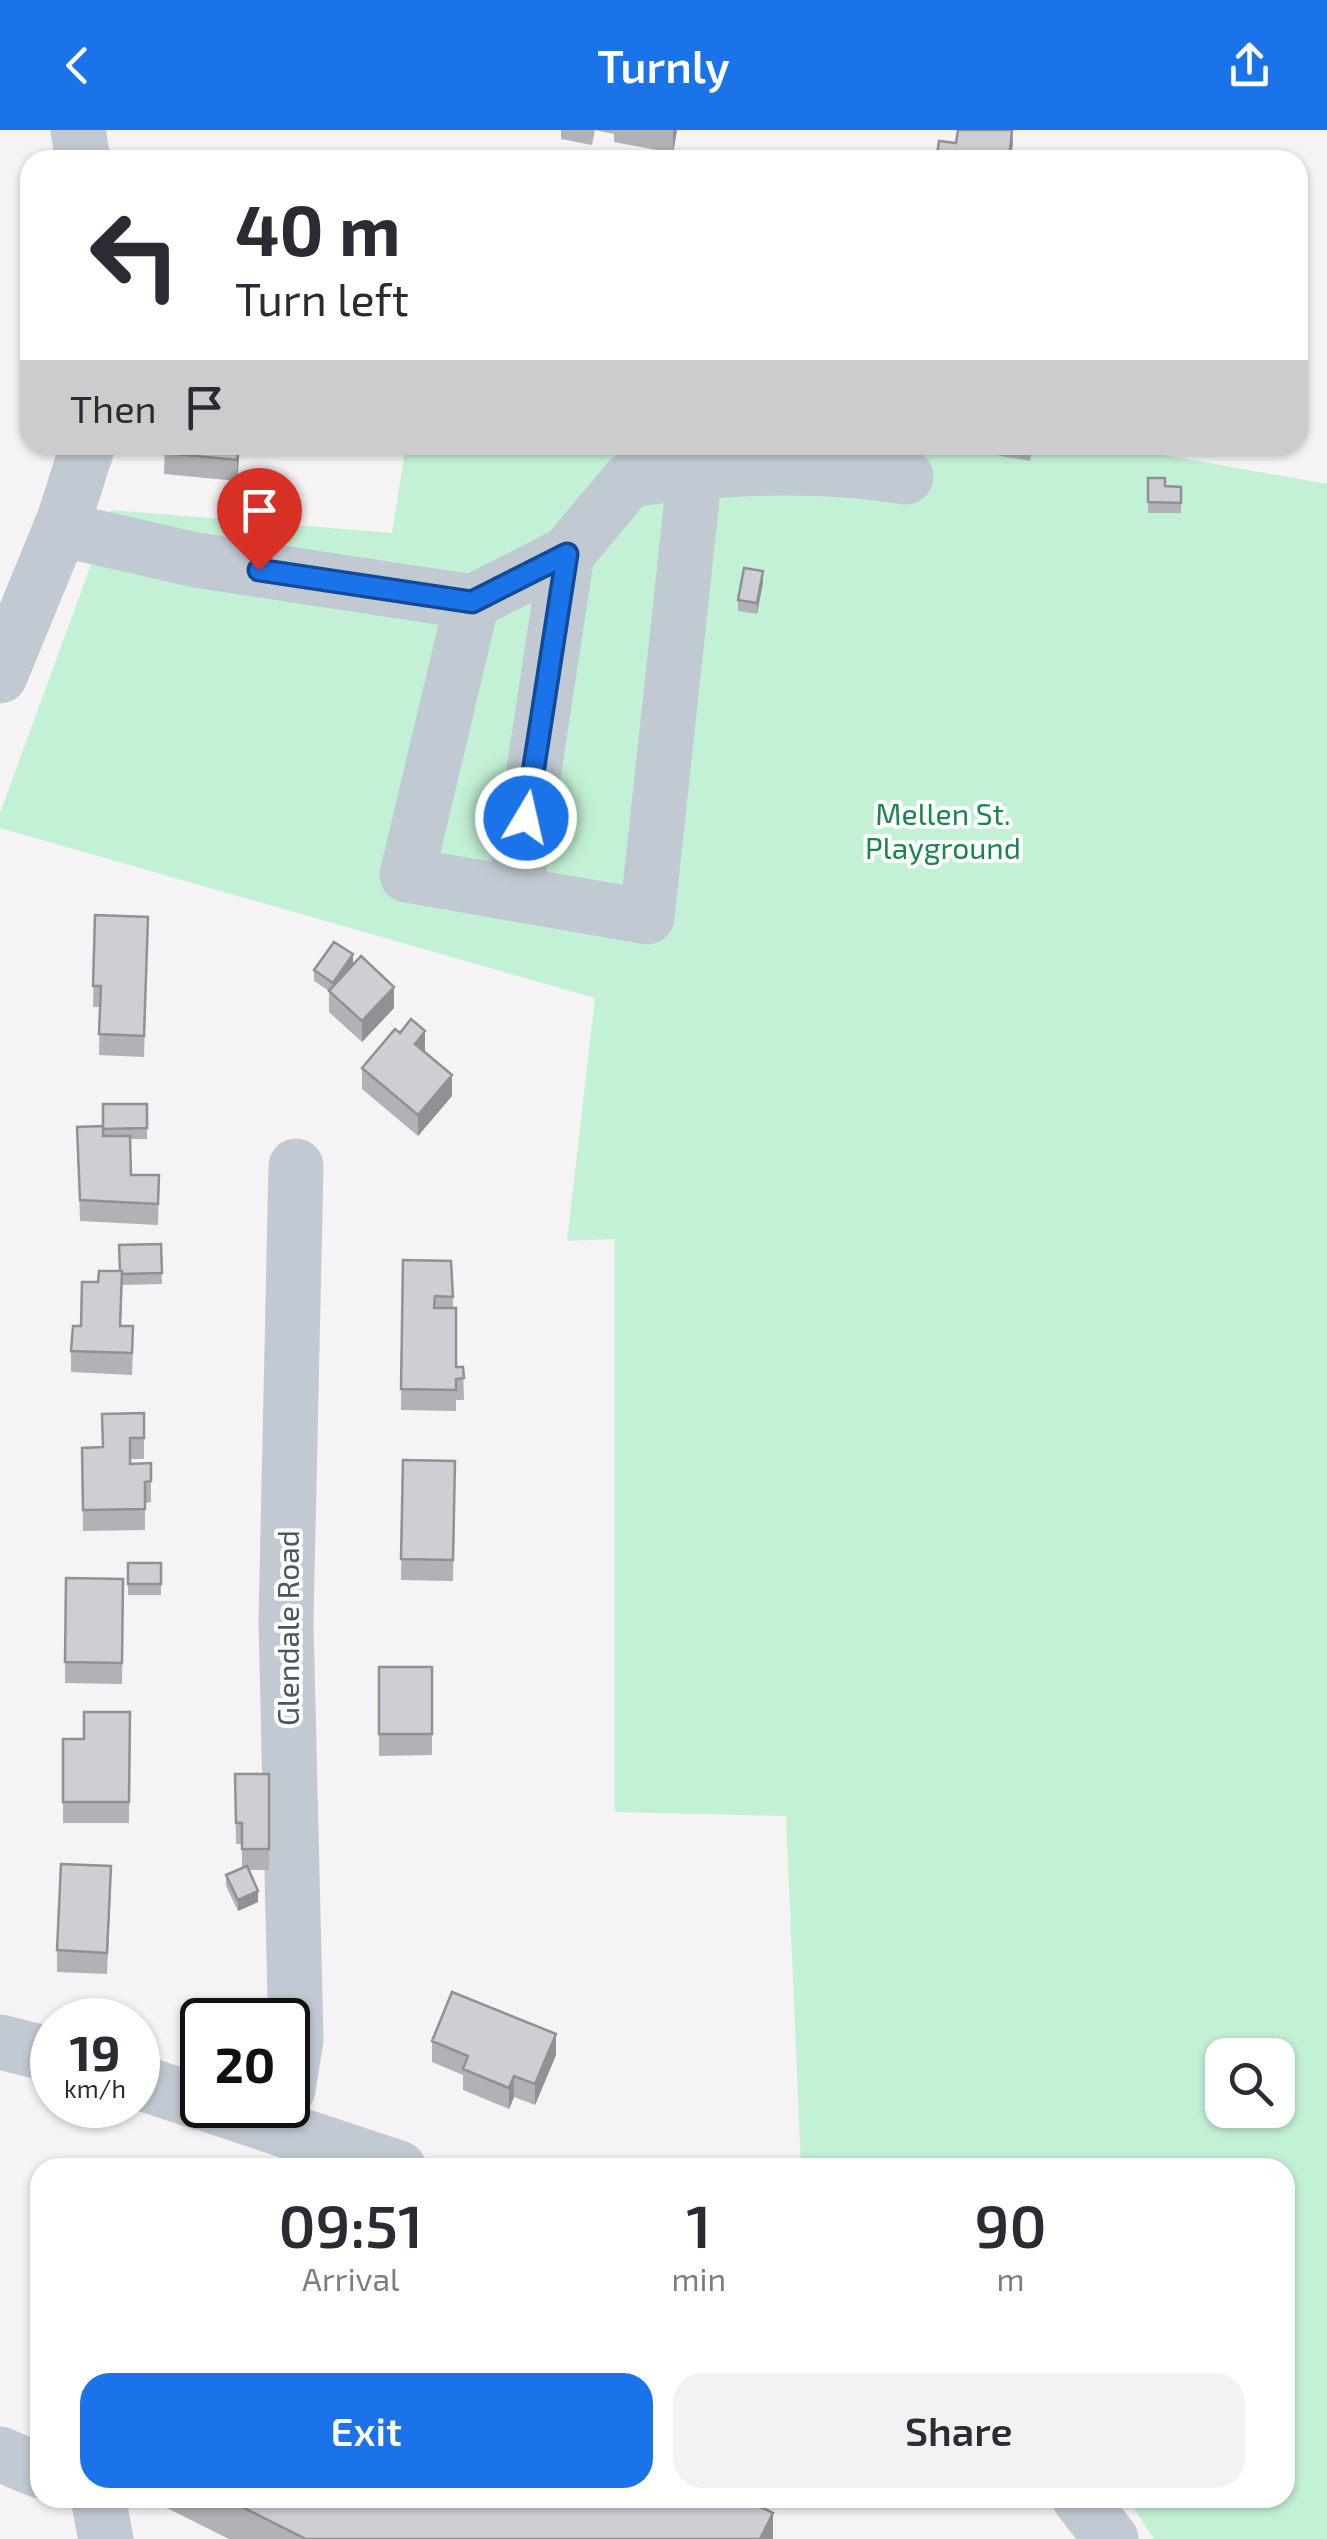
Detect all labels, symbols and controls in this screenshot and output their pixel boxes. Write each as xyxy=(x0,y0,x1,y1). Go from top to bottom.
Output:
icon: back xyxy=(50,38,105,93)
text: Turnly xyxy=(597,38,730,92)
icon: share xyxy=(1222,38,1277,93)
text: 40 m xyxy=(235,186,401,270)
icon: left xyxy=(70,190,200,320)
text: Turn left xyxy=(235,271,409,325)
icon: arrive xyxy=(177,380,232,435)
text: Then xyxy=(70,385,157,431)
pin xyxy=(217,468,302,571)
icon: arrive xyxy=(232,483,287,538)
position arrow xyxy=(474,766,578,870)
park label: Mellen St. Playground xyxy=(865,795,1021,865)
street label: Glendale Road xyxy=(269,1530,305,1726)
speed limit sign: 20 xyxy=(180,1998,310,2128)
text: 19 xyxy=(69,2021,121,2081)
map controls xyxy=(1205,2038,1295,2128)
button: search xyxy=(1205,2038,1295,2128)
text: km/h xyxy=(64,2073,126,2103)
text: 09:51 xyxy=(278,2188,423,2260)
text: 1 xyxy=(686,2188,711,2260)
text: 90 xyxy=(975,2188,1047,2260)
text: Arrival xyxy=(302,2259,399,2297)
text: min xyxy=(672,2259,726,2297)
text: m xyxy=(997,2259,1025,2297)
button: Exit xyxy=(80,2373,653,2488)
button: Share xyxy=(673,2373,1245,2488)

